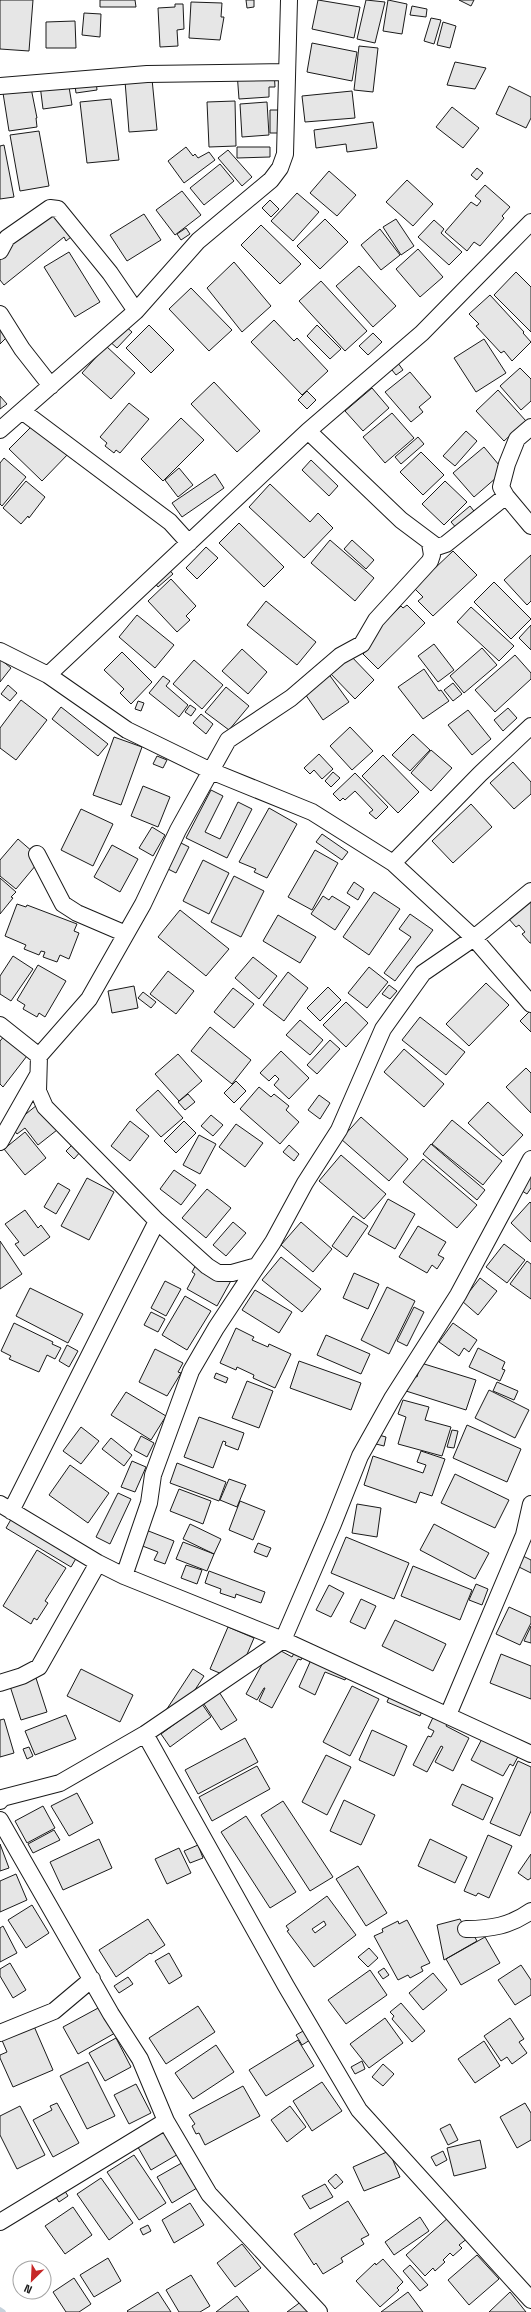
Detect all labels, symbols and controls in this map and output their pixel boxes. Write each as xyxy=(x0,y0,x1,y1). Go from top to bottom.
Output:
north arrow xyxy=(12,2260,52,2300)
text: N xyxy=(22,2281,34,2297)

